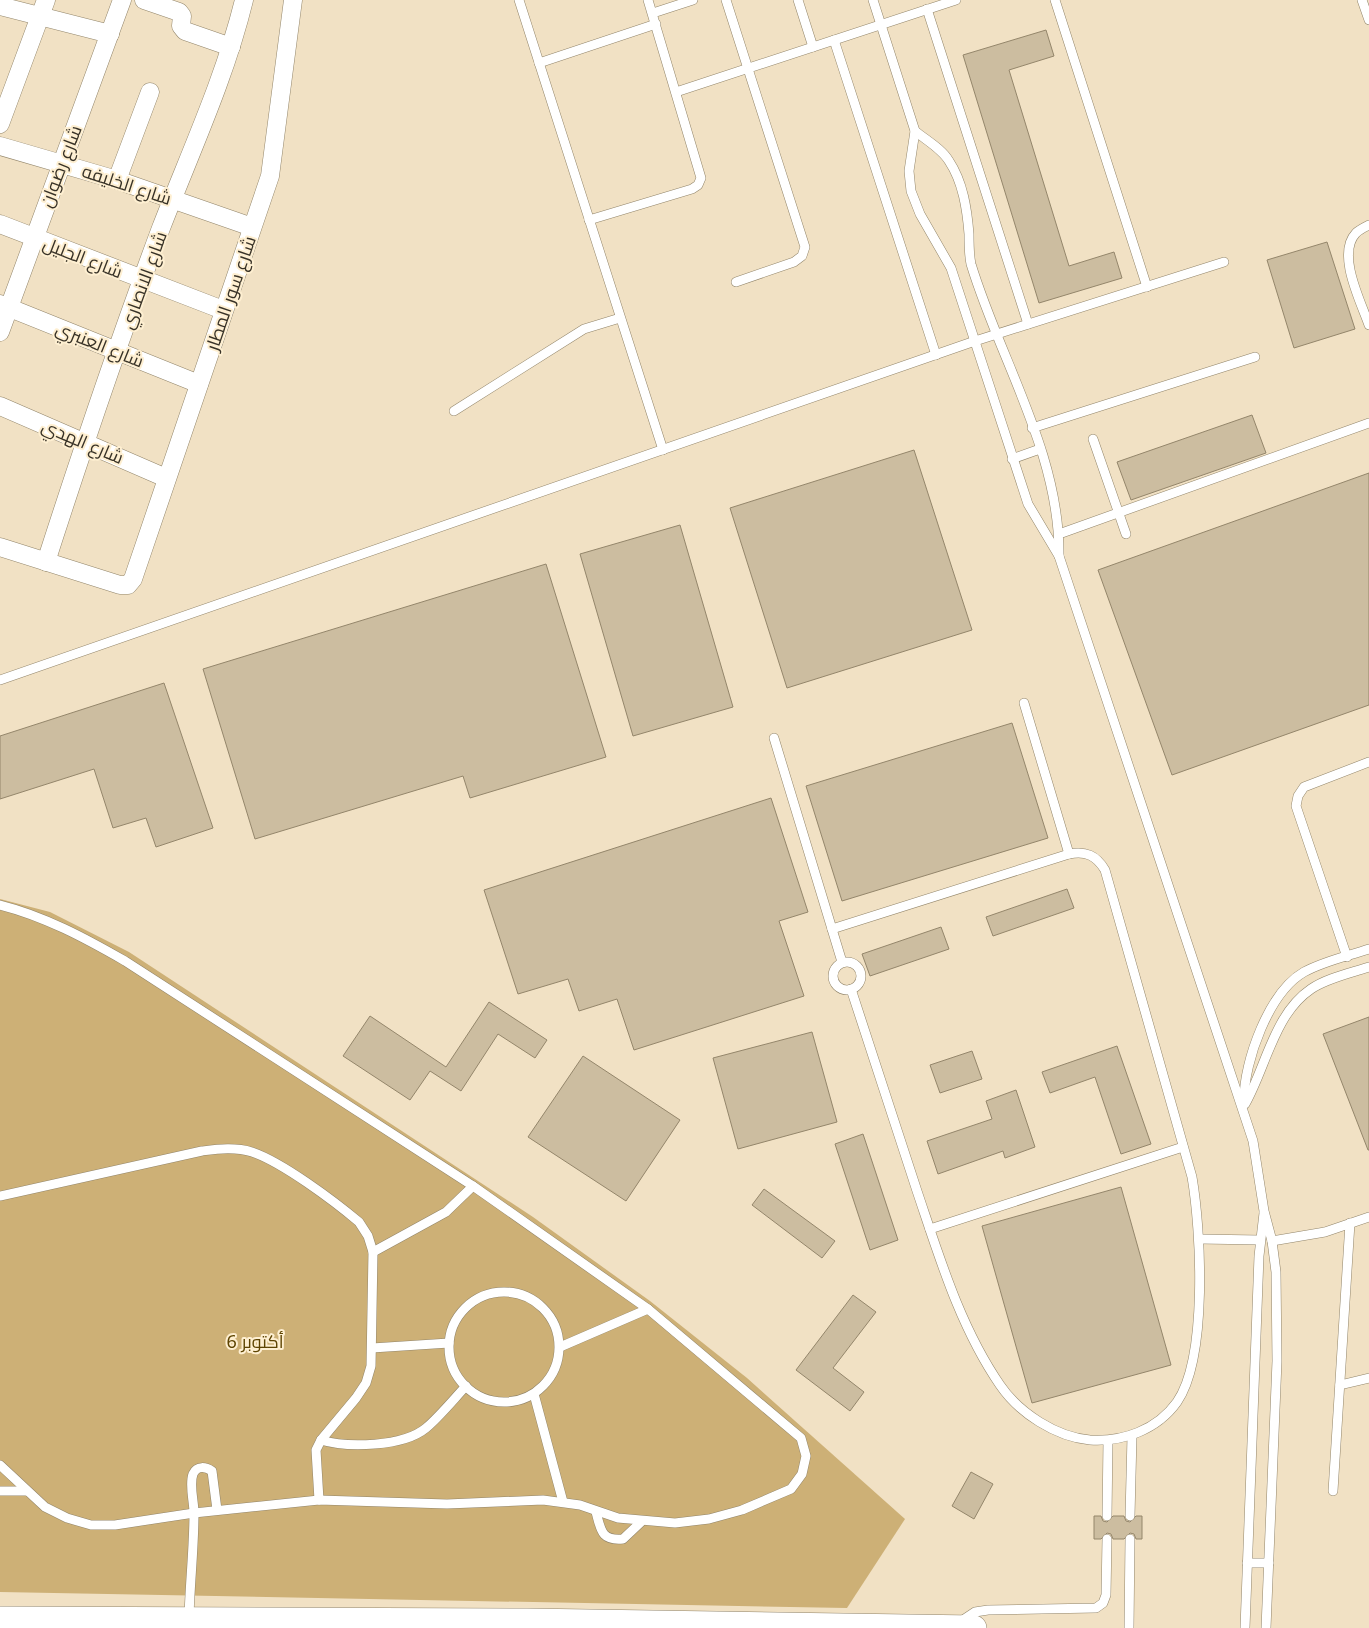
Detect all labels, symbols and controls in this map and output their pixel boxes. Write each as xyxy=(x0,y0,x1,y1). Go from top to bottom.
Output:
street label: شارع رضوان xyxy=(33,121,88,211)
street label: شارع الخليفه xyxy=(79,158,175,211)
street label: شارع الانصاري xyxy=(114,228,175,333)
street label: شارع الجليل xyxy=(39,231,126,284)
street label: شارع سور المطار xyxy=(199,232,262,355)
street label: شارع العنبري xyxy=(51,315,148,375)
street label: شارع الهدي xyxy=(37,413,128,472)
park label: 6 أكتوبر xyxy=(227,1329,284,1353)

